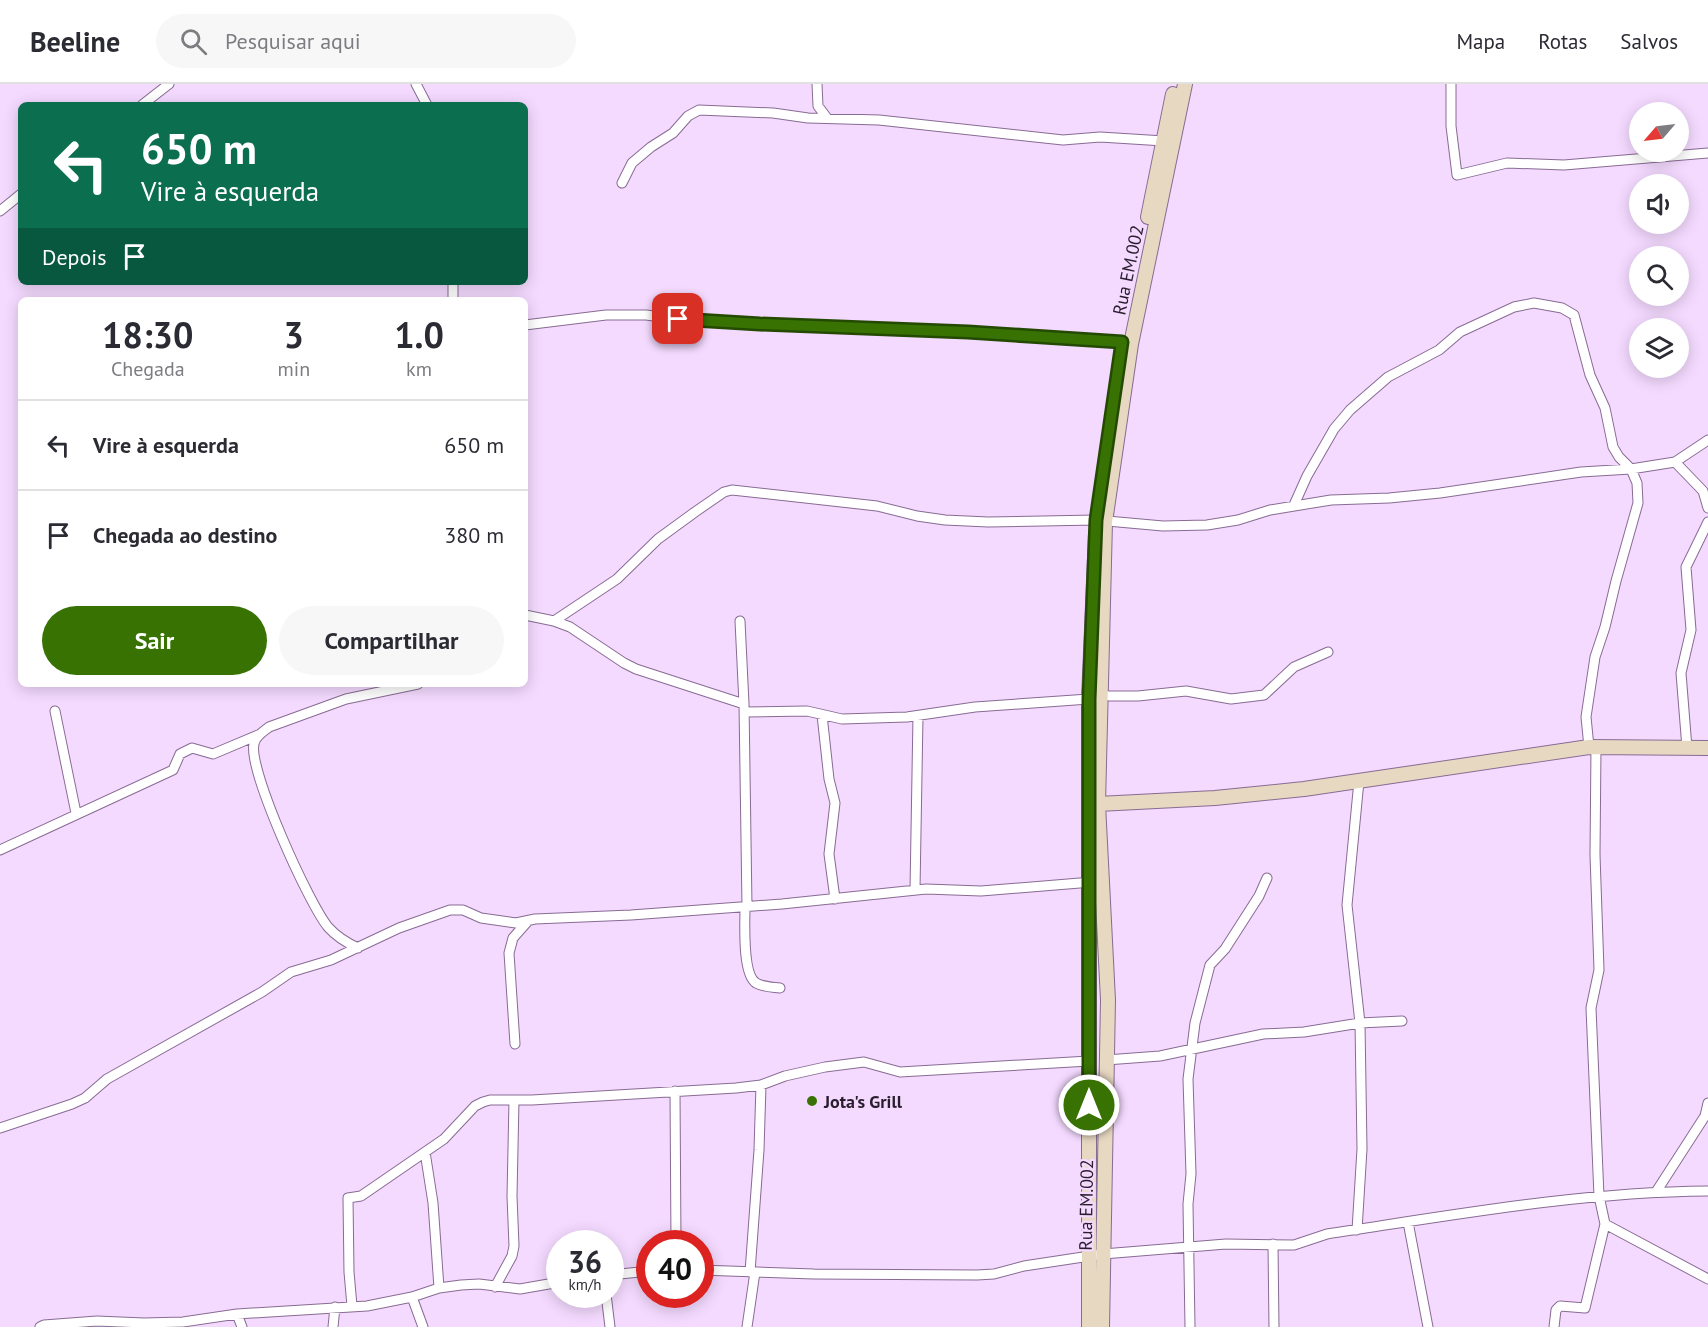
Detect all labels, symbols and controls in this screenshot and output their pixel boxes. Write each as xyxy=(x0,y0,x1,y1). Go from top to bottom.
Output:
search box xyxy=(156,14,576,68)
text: Beeline xyxy=(30,23,120,60)
icon: search xyxy=(177,25,210,58)
text: Pesquisar aqui xyxy=(225,27,361,55)
text: Mapa xyxy=(1456,28,1505,55)
text: Rotas xyxy=(1538,28,1587,55)
text: Salvos xyxy=(1620,28,1678,55)
north arrow xyxy=(1629,102,1689,162)
map controls xyxy=(1629,102,1689,378)
text: 650 m xyxy=(141,121,257,176)
icon: left xyxy=(42,126,120,204)
text: Vire à esquerda xyxy=(141,174,319,208)
button: sound xyxy=(1629,174,1689,234)
street label: Rua EM.002 xyxy=(1107,223,1149,317)
icon: arrive xyxy=(118,240,151,273)
text: Depois xyxy=(42,243,106,271)
button: search xyxy=(1629,246,1689,306)
pin xyxy=(652,293,703,344)
icon: arrive xyxy=(661,302,694,335)
text: 18:30 xyxy=(102,311,193,358)
text: 3 xyxy=(284,311,304,358)
text: 1.0 xyxy=(394,311,444,358)
button: layers xyxy=(1629,318,1689,378)
text: Chegada xyxy=(111,356,185,382)
text: min xyxy=(278,356,310,382)
text: km xyxy=(406,356,432,382)
icon: left xyxy=(42,429,75,462)
text: Vire à esquerda xyxy=(93,431,239,459)
text: 650 m xyxy=(444,431,504,459)
icon: arrive xyxy=(42,519,75,552)
text: Chegada ao destino xyxy=(93,521,277,549)
text: 380 m xyxy=(444,521,504,549)
button: Sair xyxy=(42,606,267,675)
button: Compartilhar xyxy=(279,606,504,675)
position arrow xyxy=(1057,1073,1121,1137)
place label: Jota's Grill xyxy=(823,1090,903,1113)
marker: Jota's Grill xyxy=(805,1094,819,1108)
street label: Rua EM.002 xyxy=(1074,1159,1098,1251)
speed limit sign: 40 xyxy=(636,1230,714,1308)
text: 36 xyxy=(568,1242,602,1281)
text: km/h xyxy=(569,1275,601,1294)

